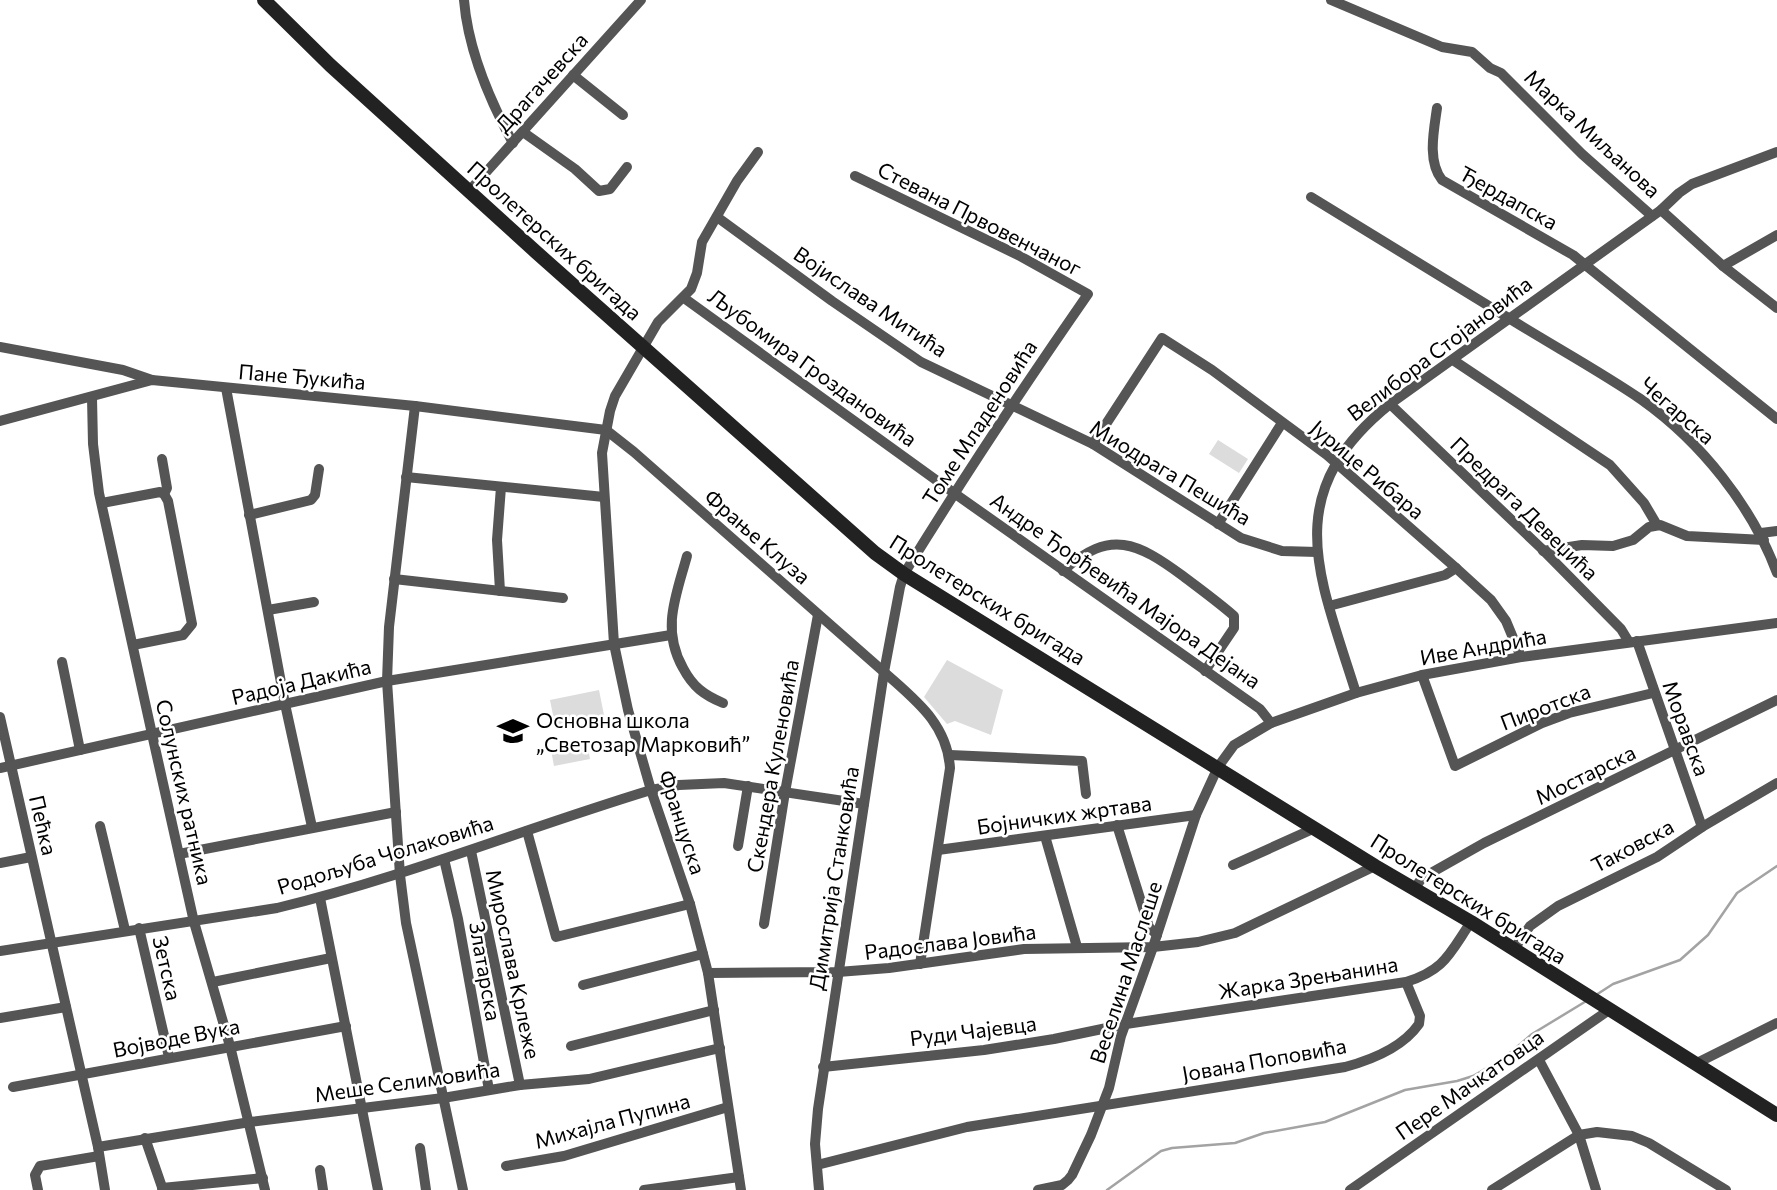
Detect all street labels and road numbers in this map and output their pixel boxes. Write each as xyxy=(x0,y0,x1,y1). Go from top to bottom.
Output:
street label: Драгачевска xyxy=(490,27,592,137)
street label: Марка Миљанова xyxy=(1520,64,1666,202)
street label: Пролетерских бригада xyxy=(463,155,647,325)
street label: Стевана Првовенчаног xyxy=(874,156,1086,280)
street label: Ђердапска xyxy=(1456,160,1562,234)
street label: Војислава Митића xyxy=(789,240,953,362)
street label: Велибора Стојановића xyxy=(1342,270,1536,426)
street label: Љубомира Гроздановића xyxy=(704,283,922,451)
street label: Томе Младеновића xyxy=(916,335,1042,509)
street label: Пане Ђукића xyxy=(237,358,367,394)
street label: Чегарска xyxy=(1636,371,1720,449)
street label: Миодрага Пешића xyxy=(1086,414,1256,530)
street label: Јурице Рибара xyxy=(1306,414,1430,524)
street label: Предрага Девеџића xyxy=(1446,431,1604,585)
street label: Фрање Клуза xyxy=(700,483,816,589)
street label: Андре Ђорђевића Мајора Дејана xyxy=(986,487,1266,693)
street label: Пролетерских бригада xyxy=(886,529,1090,669)
street label: Иве Андрића xyxy=(1418,623,1548,669)
street label: Радоја Дакића xyxy=(229,653,373,709)
street label: Скендера Куленовића xyxy=(741,657,803,875)
street label: Пиротска xyxy=(1496,677,1594,735)
street label: Моравска xyxy=(1658,677,1716,779)
street label: Солунских ратника xyxy=(151,697,219,887)
street label: Мостарска xyxy=(1531,739,1639,809)
street label: Димитрија Станковића xyxy=(803,764,863,992)
street label: Француска xyxy=(654,767,712,877)
street label: Бојничких жртава xyxy=(975,789,1153,839)
street label: Пећка xyxy=(25,792,63,858)
street label: Родољуба Чолаковића xyxy=(274,809,496,899)
street label: Таковска xyxy=(1587,813,1677,877)
street label: Пролетерских бригада xyxy=(1367,828,1571,968)
street label: Мирослава Крлеже xyxy=(482,867,546,1061)
street label: Веселина Маслеше xyxy=(1084,878,1166,1066)
street label: Радослава Јовића xyxy=(863,918,1037,964)
street label: Златарска xyxy=(465,919,507,1023)
street label: Зетска xyxy=(148,933,188,1003)
street label: Жарка Зрењанина xyxy=(1216,950,1400,1004)
street label: Руди Чајевца xyxy=(908,1010,1038,1050)
street label: Војводе Вука xyxy=(110,1012,242,1062)
street label: Пере Мачкатовца xyxy=(1390,1024,1548,1144)
street label: Јована Поповића xyxy=(1180,1032,1348,1086)
street label: Меше Селимовића xyxy=(313,1056,501,1106)
street label: Михајла Пупина xyxy=(531,1087,693,1153)

